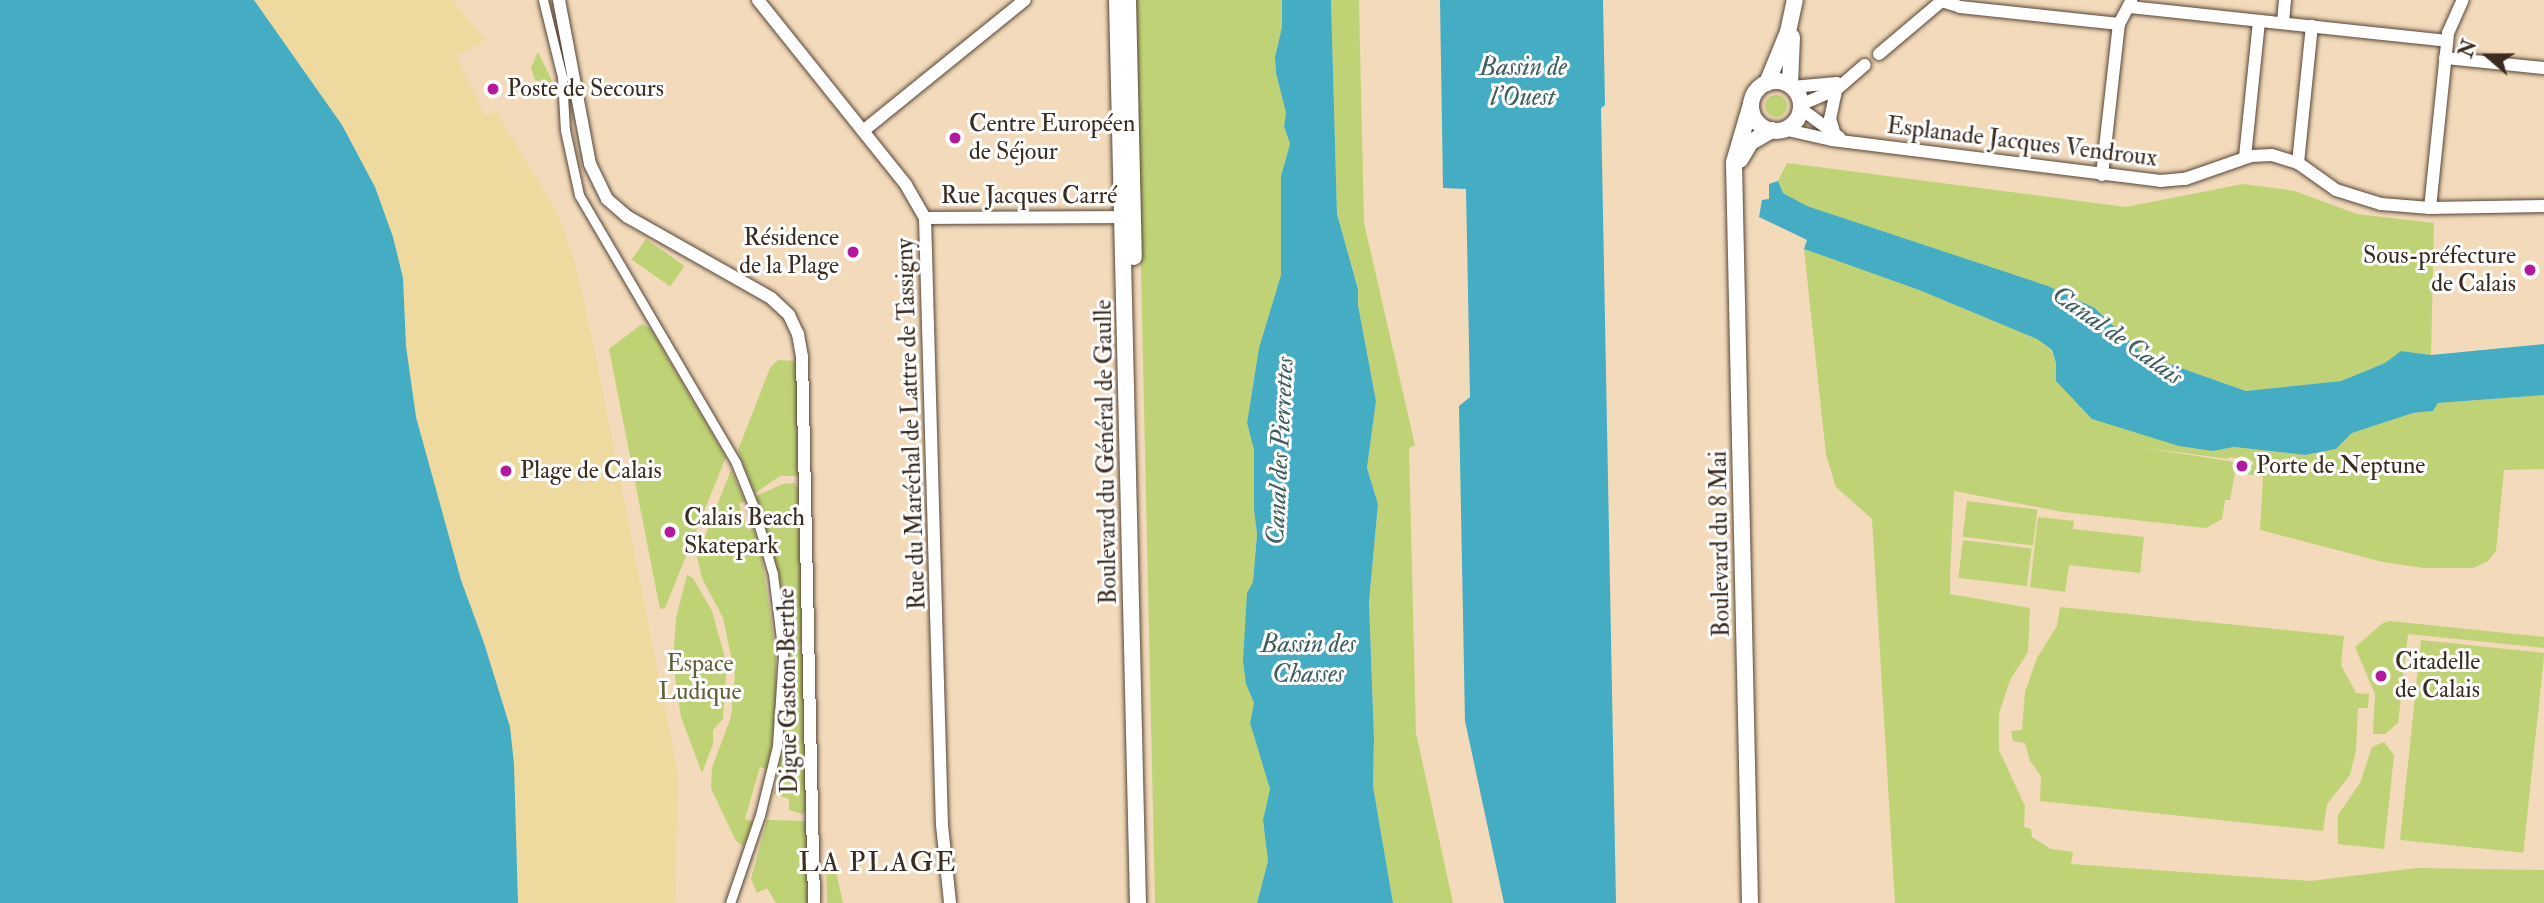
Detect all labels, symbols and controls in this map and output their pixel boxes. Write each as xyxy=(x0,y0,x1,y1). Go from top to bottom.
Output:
north arrow xyxy=(2453,21,2523,91)
text: N xyxy=(2454,37,2482,61)
water label: Bassin de l'Ouest xyxy=(1479,52,1567,114)
place label: Poste de Secours xyxy=(507,75,664,103)
marker: Poste de Secours xyxy=(485,81,501,97)
place label: Centre Européen de Séjour xyxy=(969,110,1135,166)
street label: Esplanade Jacques Vendroux xyxy=(1885,111,2159,173)
marker: Centre Européen de Séjour xyxy=(947,130,963,146)
street label: Rue Jacques Carré xyxy=(941,182,1117,210)
place label: Résidence de la Plage xyxy=(739,224,839,280)
street label: Rue du Maréchal de Lattre de Tassigny xyxy=(890,238,932,610)
place label: Sous-préfecture de Calais xyxy=(2363,242,2516,298)
marker: Résidence de la Plage xyxy=(845,244,861,260)
marker: Sous-préfecture de Calais xyxy=(2522,262,2538,278)
water label: Canal de Calais xyxy=(2046,279,2188,393)
street label: Boulevard du Général de Gaulle xyxy=(1089,299,1123,605)
water label: Canal des Pierrettes xyxy=(1260,356,1302,546)
street label: Boulevard du 8 Mai xyxy=(1704,451,1736,637)
place label: Porte de Neptune xyxy=(2256,452,2425,480)
place label: Plage de Calais xyxy=(520,457,662,485)
marker: Porte de Neptune xyxy=(2234,458,2250,474)
marker: Plage de Calais xyxy=(498,463,514,479)
place label: Calais Beach Skatepark xyxy=(684,504,805,560)
marker: Calais Beach Skatepark xyxy=(662,524,678,540)
street label: Digue Gaston Berthe xyxy=(772,588,804,794)
water label: Bassin des Chasses xyxy=(1260,629,1356,690)
place label: Citadelle de Calais xyxy=(2395,648,2480,704)
park label: Espace Ludique xyxy=(659,650,741,706)
marker: Citadelle de Calais xyxy=(2373,668,2389,684)
district label: LA PLAGE xyxy=(800,846,956,880)

